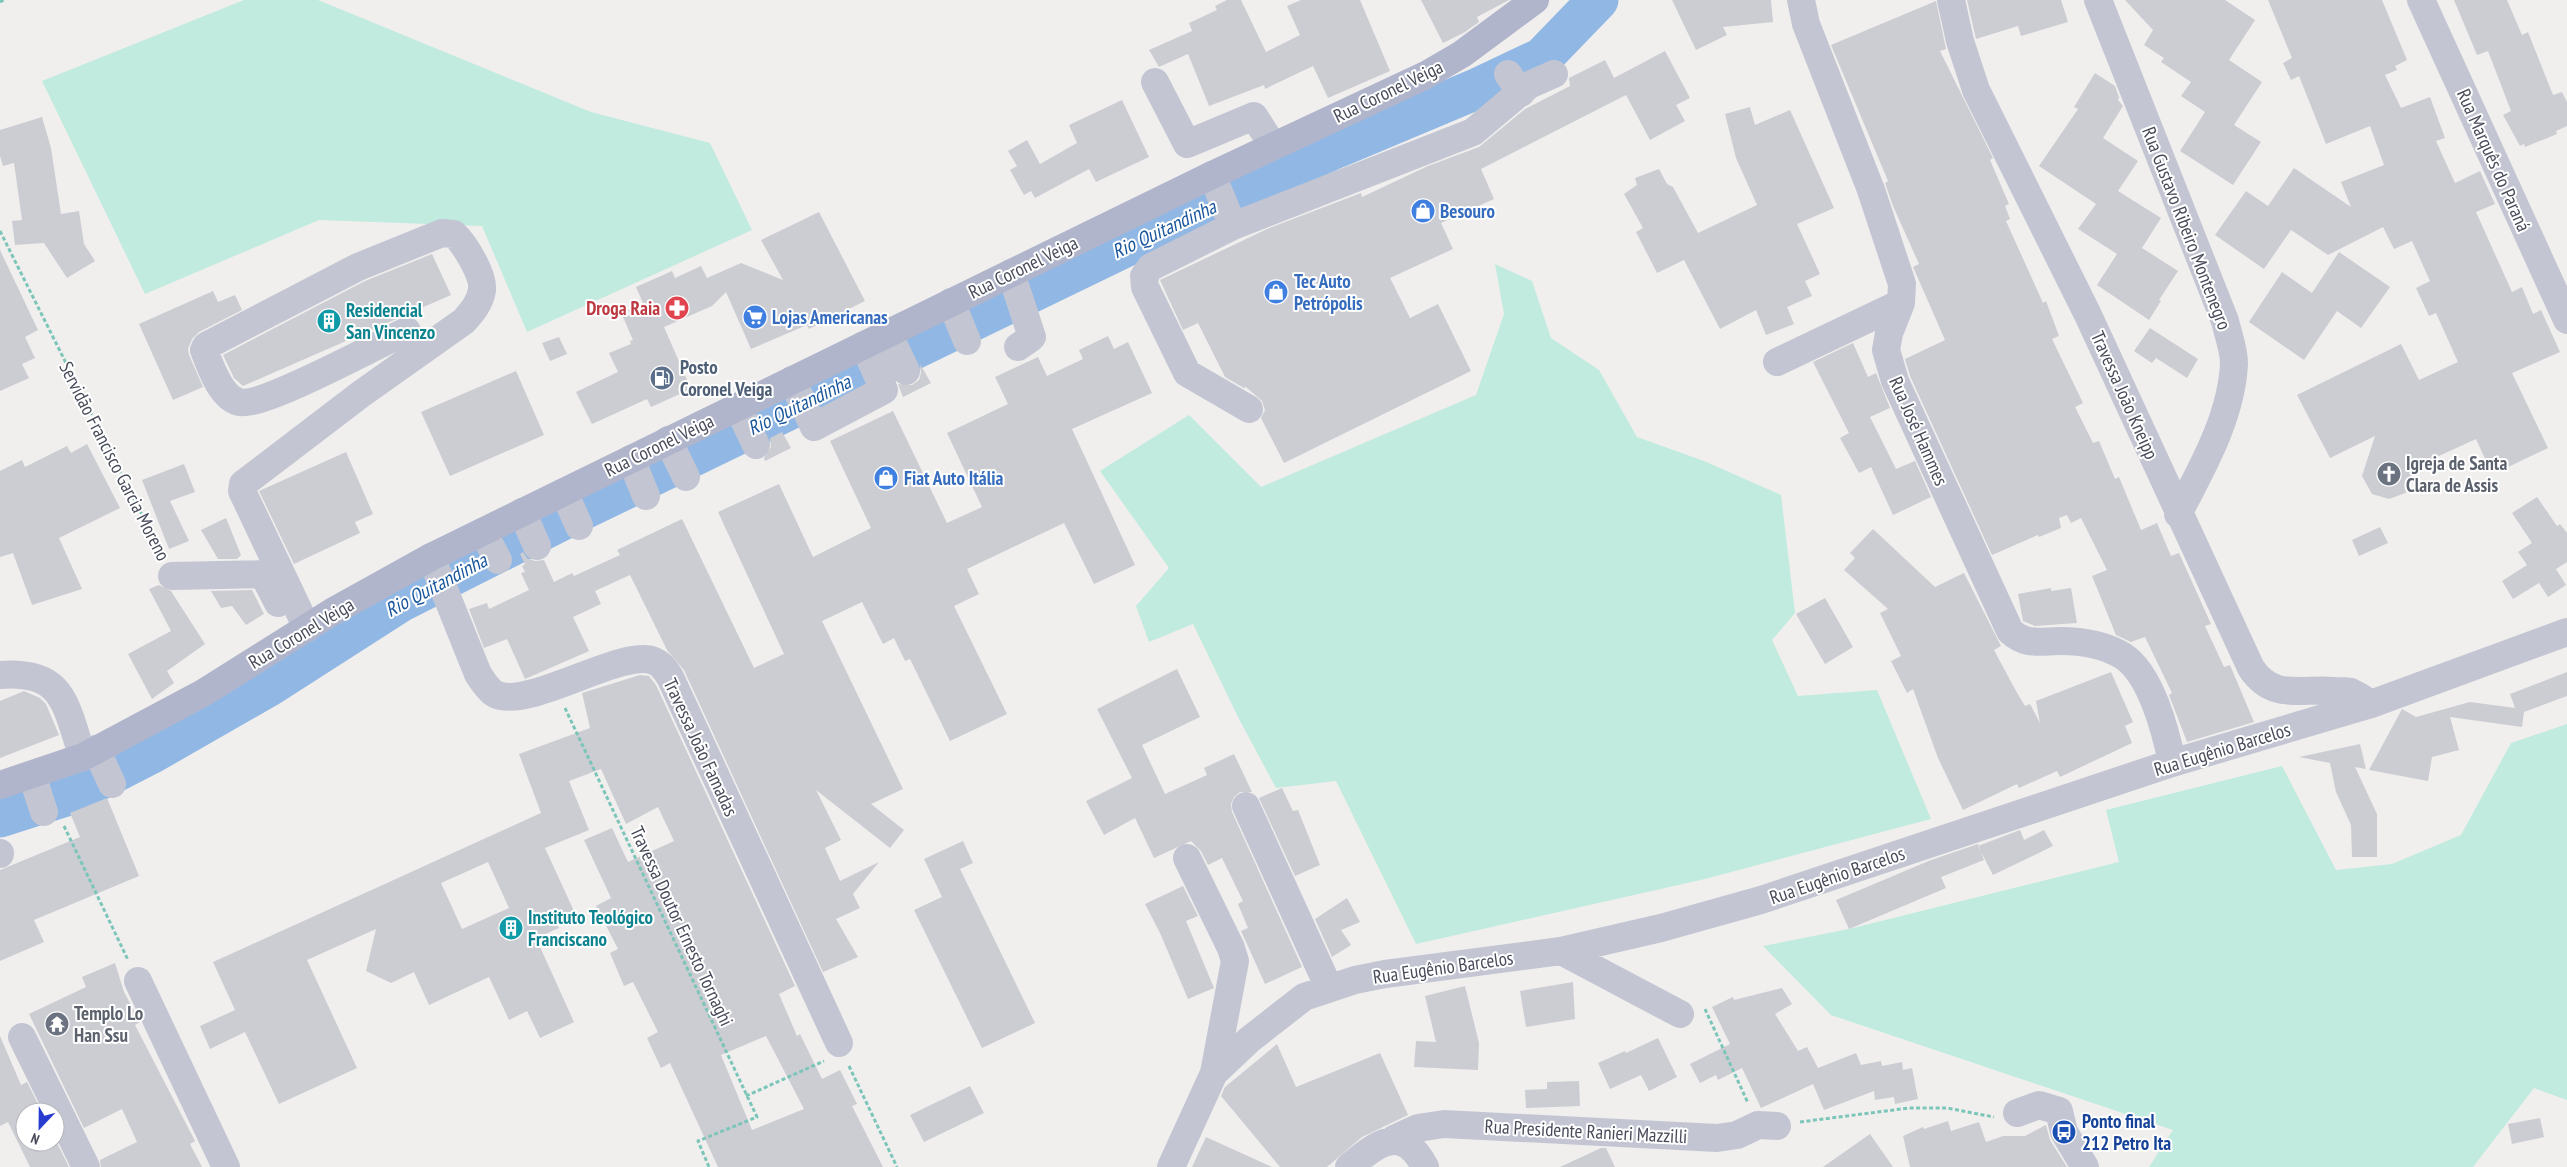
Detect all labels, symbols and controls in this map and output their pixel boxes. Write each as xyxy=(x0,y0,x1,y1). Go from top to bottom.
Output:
street label: Rua Coronel Veiga xyxy=(1329,54,1447,128)
street label: Rua Marquês do Paraná xyxy=(2452,85,2536,235)
street label: Rua Gustavo Ribeiro Montenegro xyxy=(2137,123,2237,333)
water label: Rio Quitandinha xyxy=(1108,193,1221,264)
shop icon: Besouro xyxy=(1410,198,1436,224)
place label: Besouro xyxy=(1440,199,1495,223)
street label: Rua Coronel Veiga xyxy=(964,230,1082,304)
place label: Tec Auto Petrópolis xyxy=(1294,269,1363,315)
shop icon: Tec Auto Petrópolis xyxy=(1263,279,1289,305)
pharmacy icon: Droga Raia xyxy=(664,295,690,321)
place label: Droga Raia xyxy=(586,296,660,320)
place label: Residencial San Vincenzo xyxy=(346,298,435,344)
supermarket icon: Lojas Americanas xyxy=(742,304,768,330)
place label: Lojas Americanas xyxy=(772,305,888,329)
building icon: Residencial San Vincenzo xyxy=(316,308,342,334)
street label: Travessa João Kneipp xyxy=(2086,327,2164,463)
place label: Posto Coronel Veiga xyxy=(680,355,772,401)
street label: Servidão Francisco Garcia Moreno xyxy=(54,357,176,565)
fuel station icon: Posto Coronel Veiga xyxy=(649,365,675,391)
water label: Rio Quitandinha xyxy=(743,368,856,441)
street label: Rua José Hammes xyxy=(1884,373,1954,489)
street label: Rua Coronel Veiga xyxy=(600,408,718,482)
place label: Igreja de Santa Clara de Assis xyxy=(2406,451,2507,497)
church icon: Igreja de Santa Clara de Assis xyxy=(2376,461,2402,487)
shop icon: Fiat Auto Itália xyxy=(873,465,899,491)
place label: Fiat Auto Itália xyxy=(904,466,1004,490)
water label: Rio Quitandinha xyxy=(381,547,492,623)
street label: Rua Coronel Veiga xyxy=(244,592,358,674)
street label: Travessa João Famadas xyxy=(658,674,744,820)
street label: Rua Eugênio Barcelos xyxy=(2151,717,2293,781)
street label: Travessa Doutor Ernesto Tornaghi xyxy=(625,822,739,1030)
street label: Rua Eugênio Barcelos xyxy=(1766,841,1908,909)
place label: Instituto Teológico Franciscano xyxy=(528,905,653,951)
building icon: Instituto Teológico Franciscano xyxy=(498,915,524,941)
street label: Rua Eugênio Barcelos xyxy=(1371,945,1515,989)
place label: Templo Lo Han Ssu xyxy=(74,1001,143,1047)
temple icon: Templo Lo Han Ssu xyxy=(44,1011,70,1037)
north arrow xyxy=(15,1102,65,1152)
place label: Ponto final 212 Petro Ita xyxy=(2082,1109,2171,1155)
street label: Rua Presidente Ranieri Mazzilli xyxy=(1484,1114,1688,1148)
bus stop icon: Ponto final 212 Petro Ita xyxy=(2051,1119,2077,1145)
text: N xyxy=(28,1129,42,1149)

